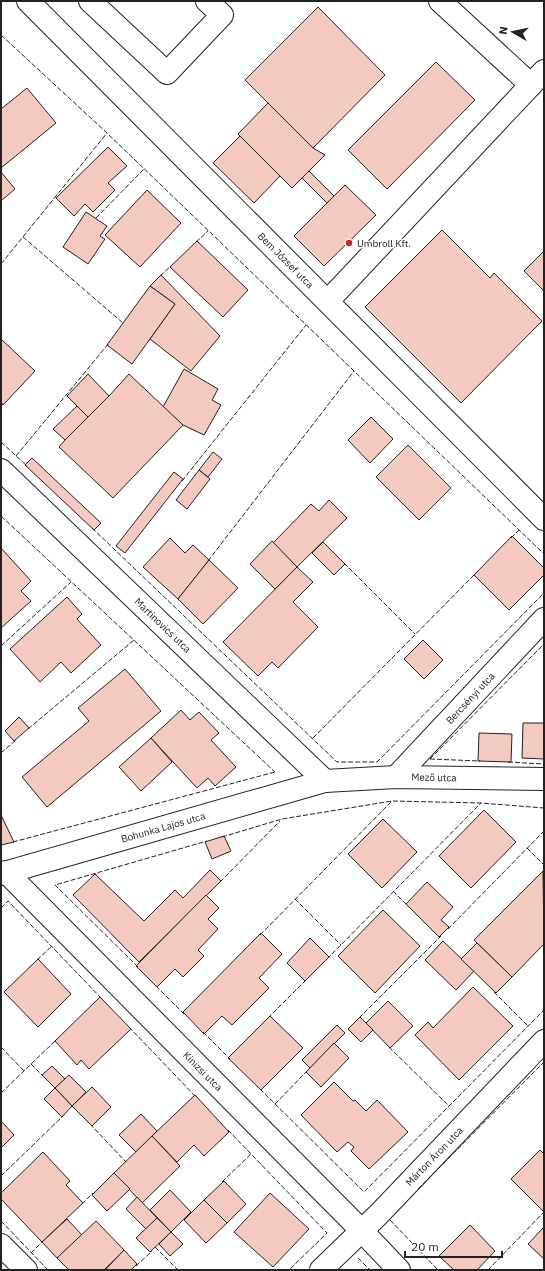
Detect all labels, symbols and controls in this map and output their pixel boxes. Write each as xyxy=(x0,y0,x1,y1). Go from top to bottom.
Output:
north arrow xyxy=(493,12,533,52)
text: N xyxy=(496,25,511,35)
street label: Bem József utca xyxy=(255,230,317,292)
place label: Umbroll Kft. xyxy=(357,237,411,250)
marker: Umbroll Kft. xyxy=(344,238,354,248)
street label: Martinovics utca xyxy=(132,595,194,656)
street label: Bercsényi utca xyxy=(443,669,498,727)
street label: Mező utca xyxy=(411,771,458,784)
street label: Bohunka Lajos utca xyxy=(119,809,208,846)
street label: Kinizsi utca xyxy=(180,1049,226,1094)
street label: Márton Áron utca xyxy=(403,1123,466,1189)
scale bar xyxy=(405,1233,502,1259)
text: 20 m xyxy=(411,1239,439,1254)

